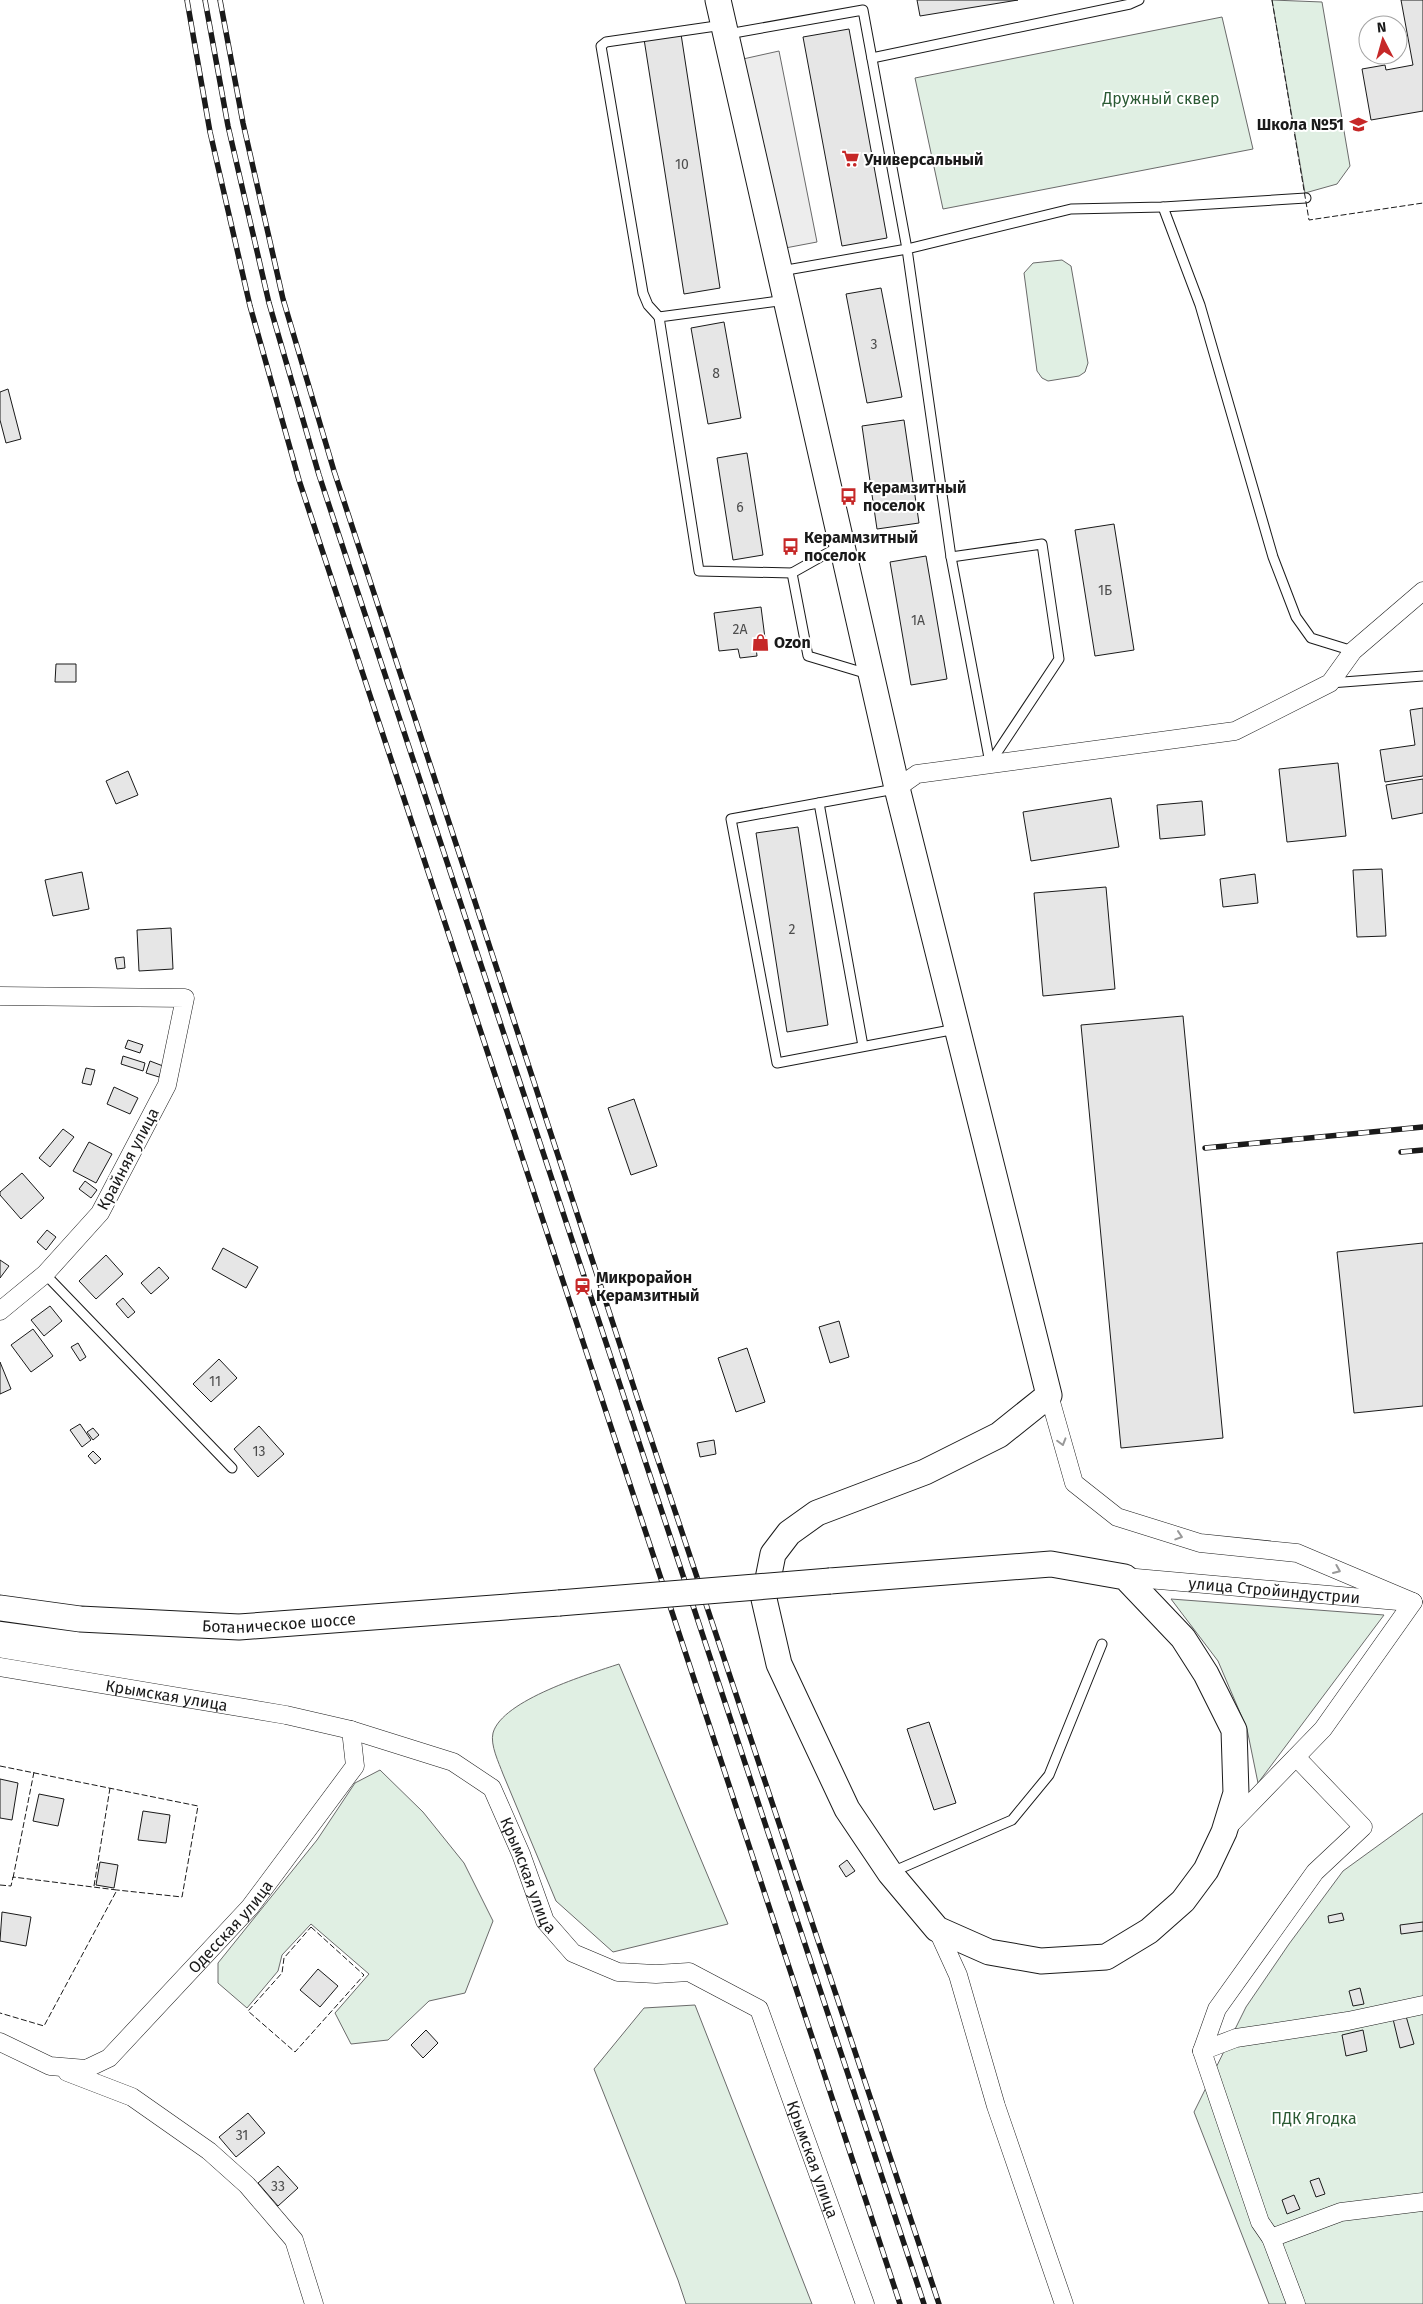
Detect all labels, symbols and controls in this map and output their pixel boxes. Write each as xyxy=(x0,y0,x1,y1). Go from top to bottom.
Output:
north arrow xyxy=(1358,15,1408,65)
text: N xyxy=(1376,19,1387,37)
park label: Дружный сквер xyxy=(1102,89,1219,108)
school or university icon: Школа №51 xyxy=(1348,114,1368,134)
place label: Школа №51 xyxy=(1257,115,1344,134)
supermarket icon: Универсальный xyxy=(840,149,860,169)
place label: Универсальный xyxy=(863,150,984,169)
house number: 10 xyxy=(675,156,689,173)
house number: 3 xyxy=(871,336,878,353)
house number: 8 xyxy=(712,365,720,382)
place label: Керамзитный поселок xyxy=(863,478,966,515)
bus stop icon: Керамзитный поселок xyxy=(839,486,859,506)
house number: 6 xyxy=(736,499,744,516)
place label: Кераммзитный поселок xyxy=(804,528,918,565)
bus stop icon: Кераммзитный поселок xyxy=(780,536,800,556)
house number: 1Б xyxy=(1098,582,1112,599)
house number: 1А xyxy=(911,612,925,629)
house number: 2А xyxy=(733,621,747,638)
shop icon: Ozon xyxy=(750,632,770,652)
place label: Ozon xyxy=(774,633,811,652)
house number: 2 xyxy=(789,921,796,938)
street label: Крайняя улица xyxy=(93,1105,163,1213)
place label: Микрорайон Керамзитный xyxy=(596,1268,699,1305)
station icon: Микрорайон Керамзитный xyxy=(572,1276,592,1296)
house number: 11 xyxy=(209,1373,221,1390)
one-way arrow xyxy=(1057,1438,1067,1446)
house number: 13 xyxy=(252,1443,266,1460)
one-way arrow xyxy=(1175,1531,1183,1541)
one-way arrow xyxy=(1332,1564,1341,1574)
street label: улица Стройиндустрии xyxy=(1188,1573,1361,1607)
street label: Ботаническое шоссе xyxy=(202,1609,356,1637)
street label: Крымская улица xyxy=(104,1675,229,1715)
street label: Крымская улица xyxy=(496,1814,561,1937)
street label: Одесская улица xyxy=(184,1876,276,1977)
street label: Крымская улица xyxy=(783,2098,843,2221)
park label: ПДК Ягодка xyxy=(1271,2109,1357,2128)
house number: 31 xyxy=(236,2127,248,2144)
house number: 33 xyxy=(271,2178,285,2195)

